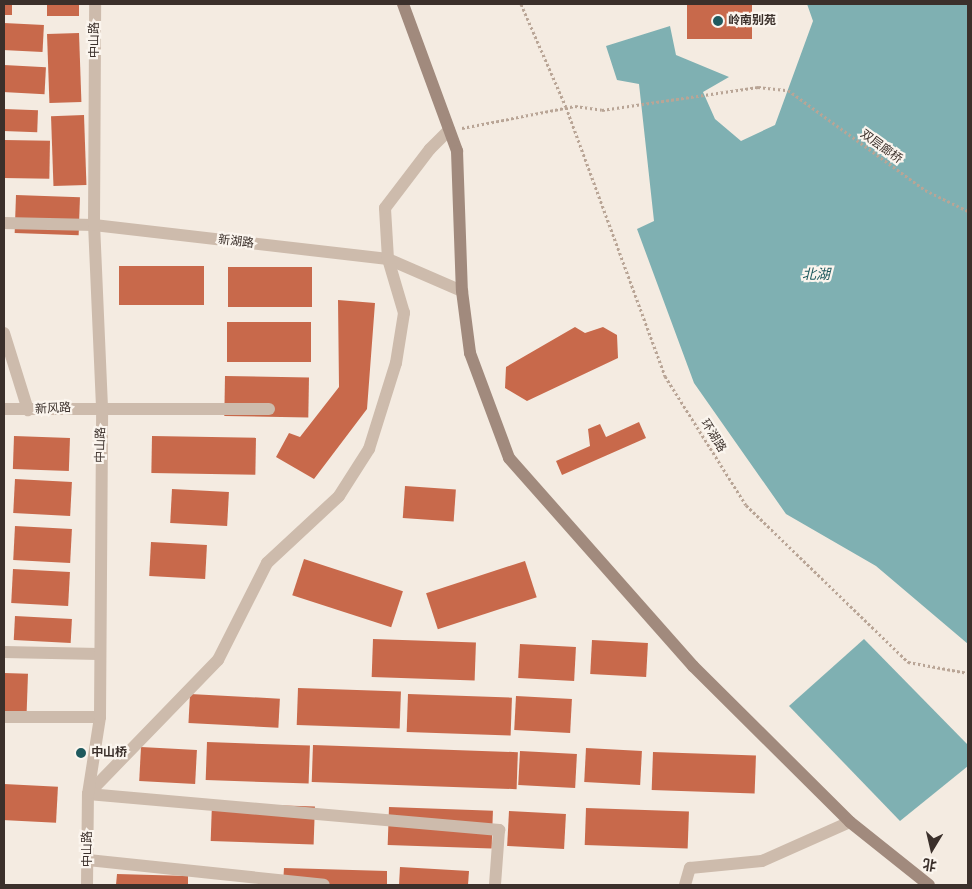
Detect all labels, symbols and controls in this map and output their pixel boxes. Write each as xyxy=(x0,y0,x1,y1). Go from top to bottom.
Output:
place label: 岭南别苑 xyxy=(728,14,776,28)
marker: 岭南别苑 xyxy=(712,15,724,27)
street label: 中山路 xyxy=(88,22,102,58)
street label: 双层廊桥 xyxy=(857,127,905,167)
street label: 新湖路 xyxy=(217,233,255,251)
water label: 北湖 xyxy=(802,267,830,283)
street label: 新风路 xyxy=(35,401,71,417)
street label: 环湖路 xyxy=(697,417,729,455)
street label: 中山路 xyxy=(93,427,109,463)
place label: 中山桥 xyxy=(91,746,127,760)
marker: 中山桥 xyxy=(75,747,87,759)
north arrow xyxy=(907,824,957,874)
street label: 中山路 xyxy=(81,831,95,867)
text: 北 xyxy=(921,855,938,874)

